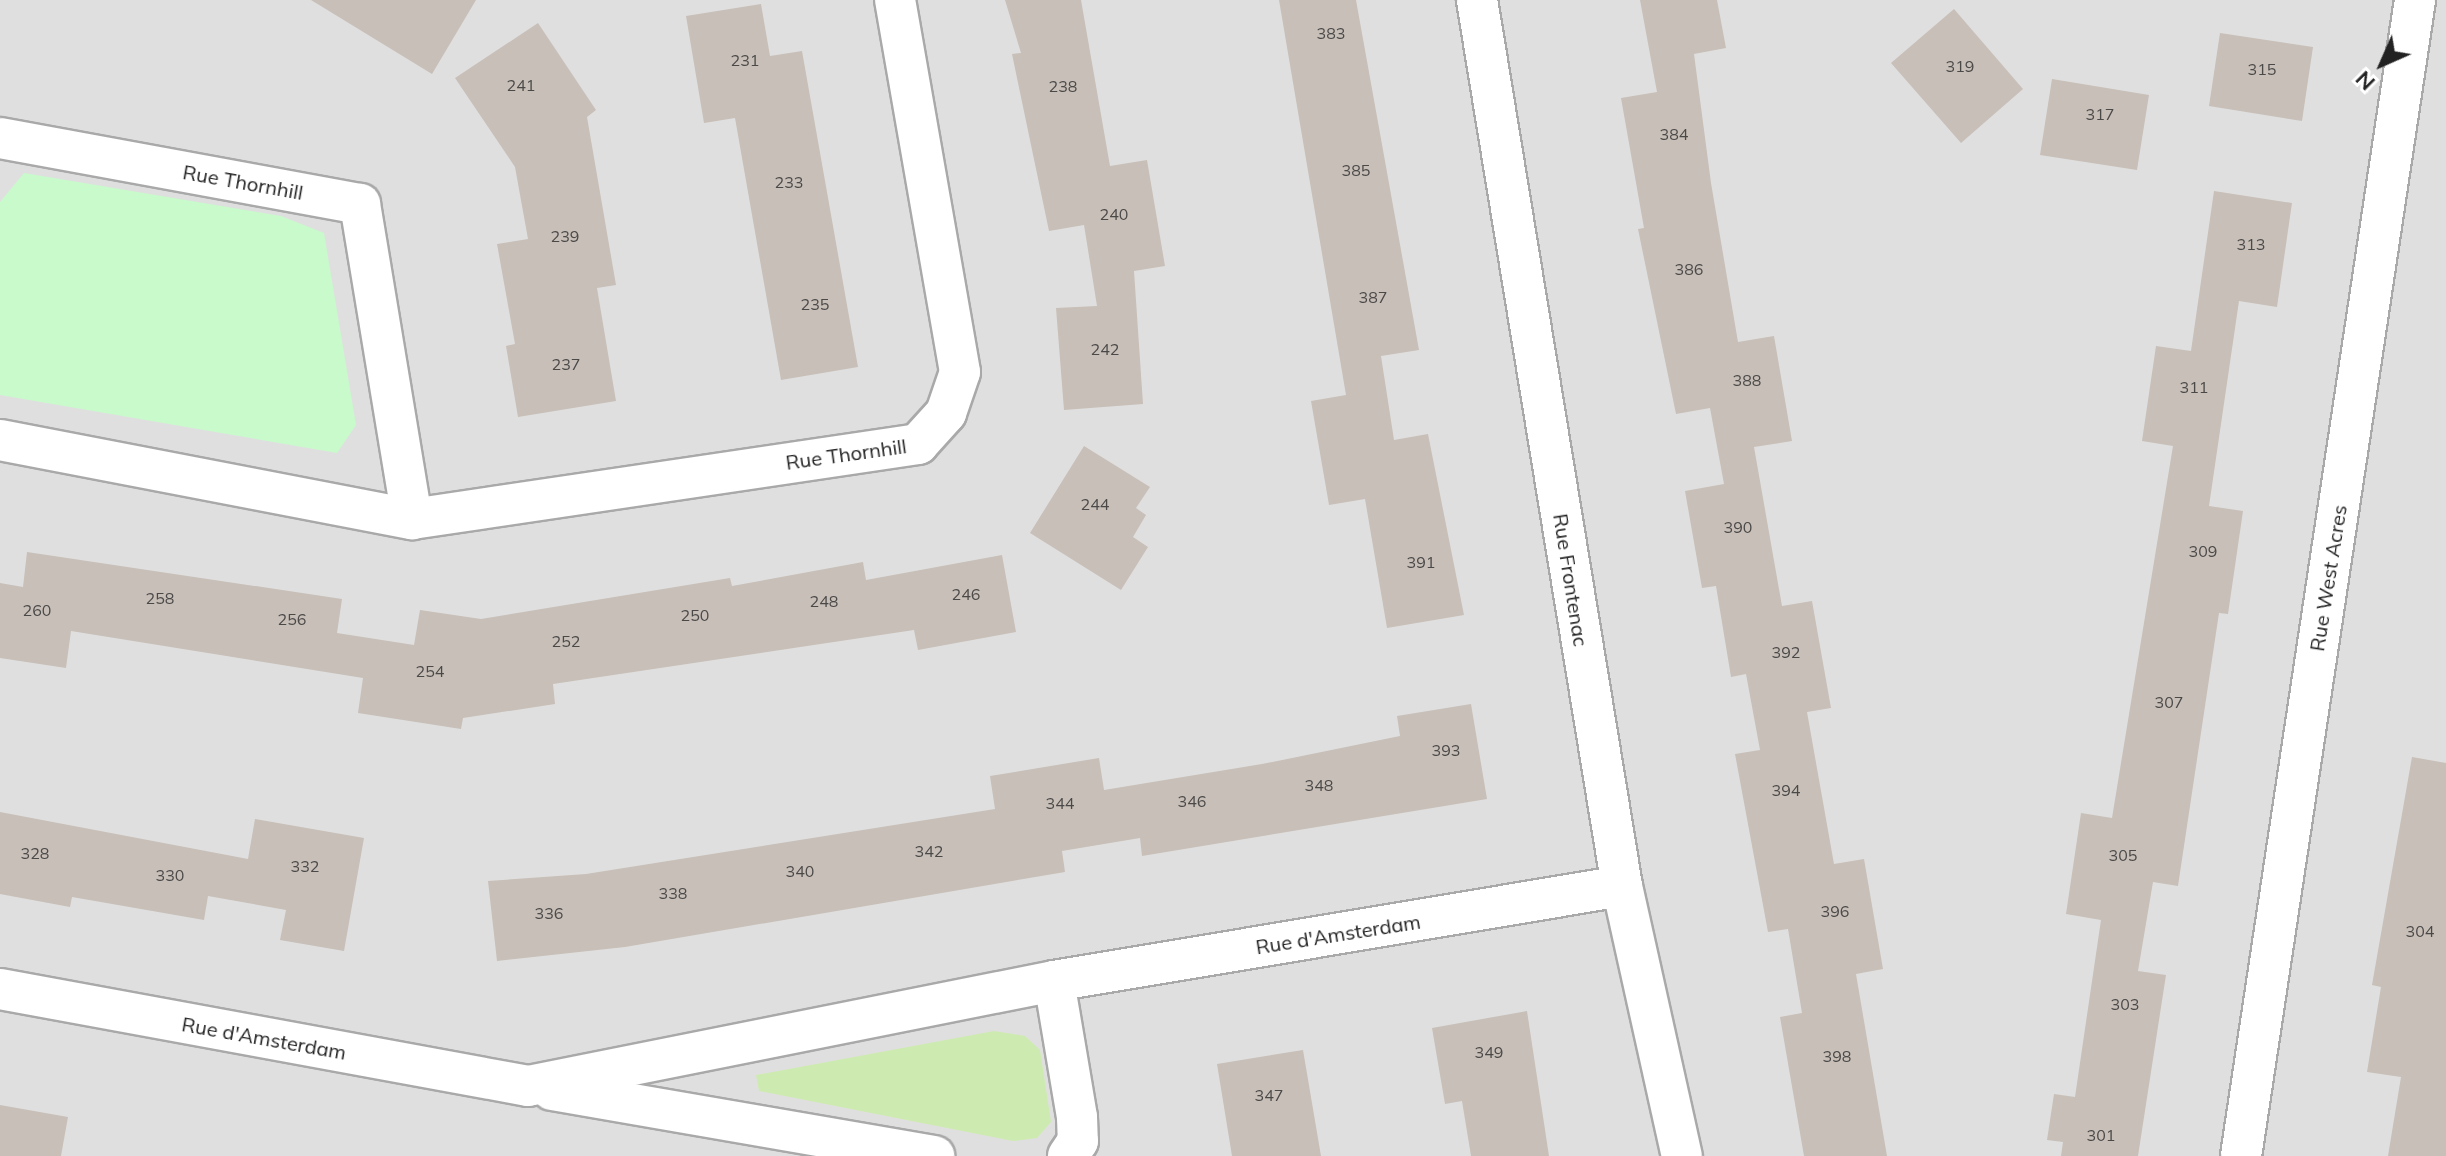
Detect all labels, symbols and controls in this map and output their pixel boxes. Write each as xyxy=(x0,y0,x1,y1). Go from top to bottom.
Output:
house number: 383 xyxy=(1317,23,1345,43)
north arrow xyxy=(2342,24,2422,104)
house number: 231 xyxy=(731,50,759,70)
house number: 319 xyxy=(1946,56,1974,76)
house number: 315 xyxy=(2248,59,2276,79)
text: N xyxy=(2349,65,2381,97)
house number: 241 xyxy=(507,75,535,95)
house number: 238 xyxy=(1049,76,1077,96)
house number: 317 xyxy=(2086,104,2114,124)
house number: 384 xyxy=(1660,124,1688,144)
street label: Rue Thornhill xyxy=(181,160,305,204)
house number: 385 xyxy=(1342,160,1370,180)
house number: 233 xyxy=(775,172,803,192)
house number: 240 xyxy=(1100,204,1128,224)
house number: 239 xyxy=(551,226,579,246)
house number: 313 xyxy=(2237,234,2265,254)
house number: 386 xyxy=(1675,259,1703,279)
house number: 387 xyxy=(1359,287,1387,307)
house number: 235 xyxy=(801,294,829,314)
house number: 242 xyxy=(1091,339,1119,359)
house number: 237 xyxy=(552,354,580,374)
house number: 388 xyxy=(1733,370,1761,390)
house number: 311 xyxy=(2180,377,2208,397)
street label: Rue Thornhill xyxy=(784,434,908,474)
house number: 244 xyxy=(1081,494,1109,514)
street label: Rue West Acres xyxy=(2305,503,2351,653)
street label: Rue Frontenac xyxy=(1549,512,1593,648)
house number: 390 xyxy=(1724,517,1752,537)
house number: 309 xyxy=(2189,541,2217,561)
house number: 391 xyxy=(1407,552,1435,572)
house number: 246 xyxy=(952,584,980,604)
house number: 258 xyxy=(146,588,174,608)
house number: 248 xyxy=(810,591,838,611)
house number: 260 xyxy=(23,600,51,620)
house number: 250 xyxy=(681,605,709,625)
house number: 256 xyxy=(278,609,306,629)
house number: 252 xyxy=(552,631,580,651)
house number: 392 xyxy=(1772,642,1800,662)
house number: 254 xyxy=(416,661,444,681)
house number: 307 xyxy=(2155,692,2183,712)
house number: 393 xyxy=(1432,740,1460,760)
house number: 348 xyxy=(1305,775,1333,795)
house number: 394 xyxy=(1772,780,1800,800)
house number: 346 xyxy=(1178,791,1206,811)
house number: 344 xyxy=(1046,793,1074,813)
house number: 342 xyxy=(915,841,943,861)
house number: 328 xyxy=(21,843,49,863)
house number: 305 xyxy=(2109,845,2137,865)
house number: 332 xyxy=(291,856,319,876)
house number: 340 xyxy=(786,861,814,881)
house number: 330 xyxy=(156,865,184,885)
house number: 338 xyxy=(659,883,687,903)
house number: 396 xyxy=(1821,901,1849,921)
house number: 336 xyxy=(535,903,563,923)
street label: Rue d'Amsterdam xyxy=(1254,909,1422,959)
house number: 304 xyxy=(2406,921,2434,941)
house number: 303 xyxy=(2111,994,2139,1014)
street label: Rue d'Amsterdam xyxy=(180,1012,348,1064)
house number: 349 xyxy=(1475,1042,1503,1062)
house number: 398 xyxy=(1823,1046,1851,1066)
house number: 347 xyxy=(1255,1085,1283,1105)
house number: 301 xyxy=(2087,1125,2115,1145)

